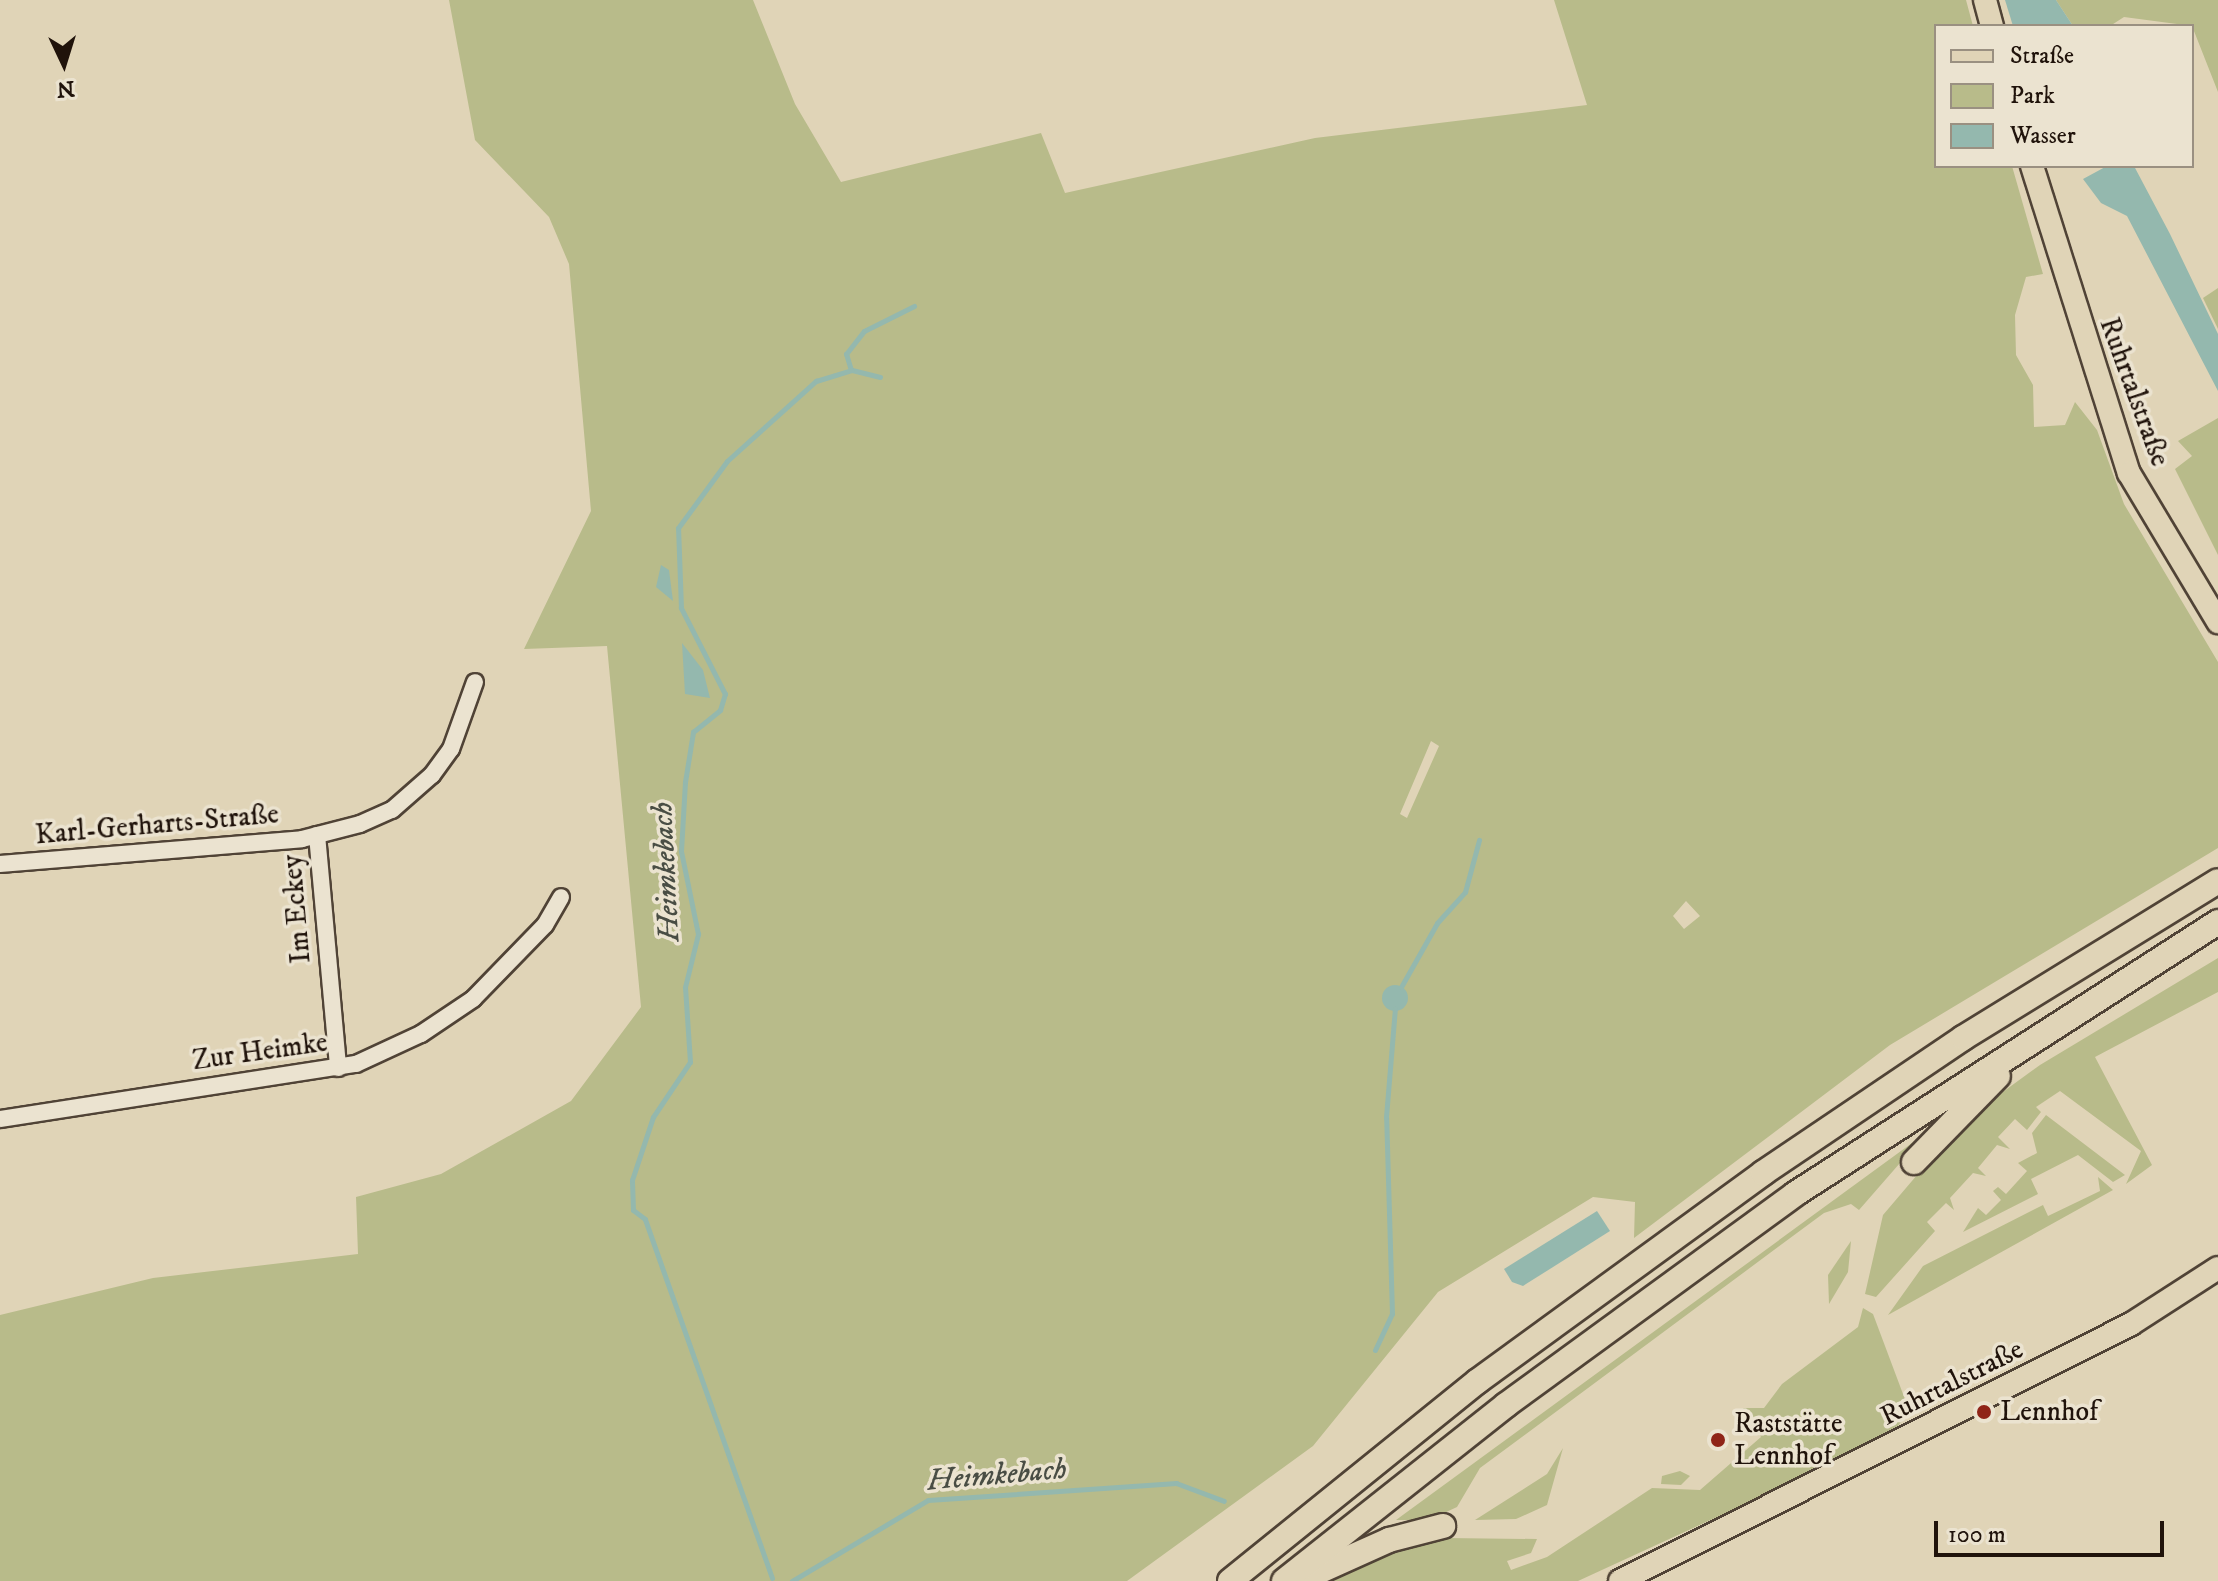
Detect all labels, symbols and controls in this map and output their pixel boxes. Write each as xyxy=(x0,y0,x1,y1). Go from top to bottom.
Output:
north arrow xyxy=(24,24,104,104)
legend xyxy=(1934,24,2194,168)
text: Straße xyxy=(2010,41,2074,71)
text: N xyxy=(56,74,76,103)
text: Park xyxy=(2010,81,2055,111)
text: Wasser xyxy=(2010,121,2076,151)
street label: Ruhrtalstraße xyxy=(2092,313,2176,471)
street label: Karl-Gerharts-Straße xyxy=(34,798,280,852)
water label: Heimkebach xyxy=(645,801,689,943)
street label: Im Eckey xyxy=(276,853,318,965)
street label: Zur Heimke xyxy=(190,1026,330,1078)
street label: Ruhrtalstraße xyxy=(1875,1333,2029,1433)
place label: Lennhof xyxy=(2000,1395,2098,1429)
marker: Lennhof xyxy=(1975,1403,1993,1421)
place label: Raststätte Lennhof xyxy=(1734,1407,1843,1473)
marker: Raststätte Lennhof xyxy=(1709,1431,1727,1449)
water label: Heimkebach xyxy=(926,1452,1068,1500)
scale bar xyxy=(1938,1505,2168,1555)
text: 100 m xyxy=(1948,1520,2006,1550)

